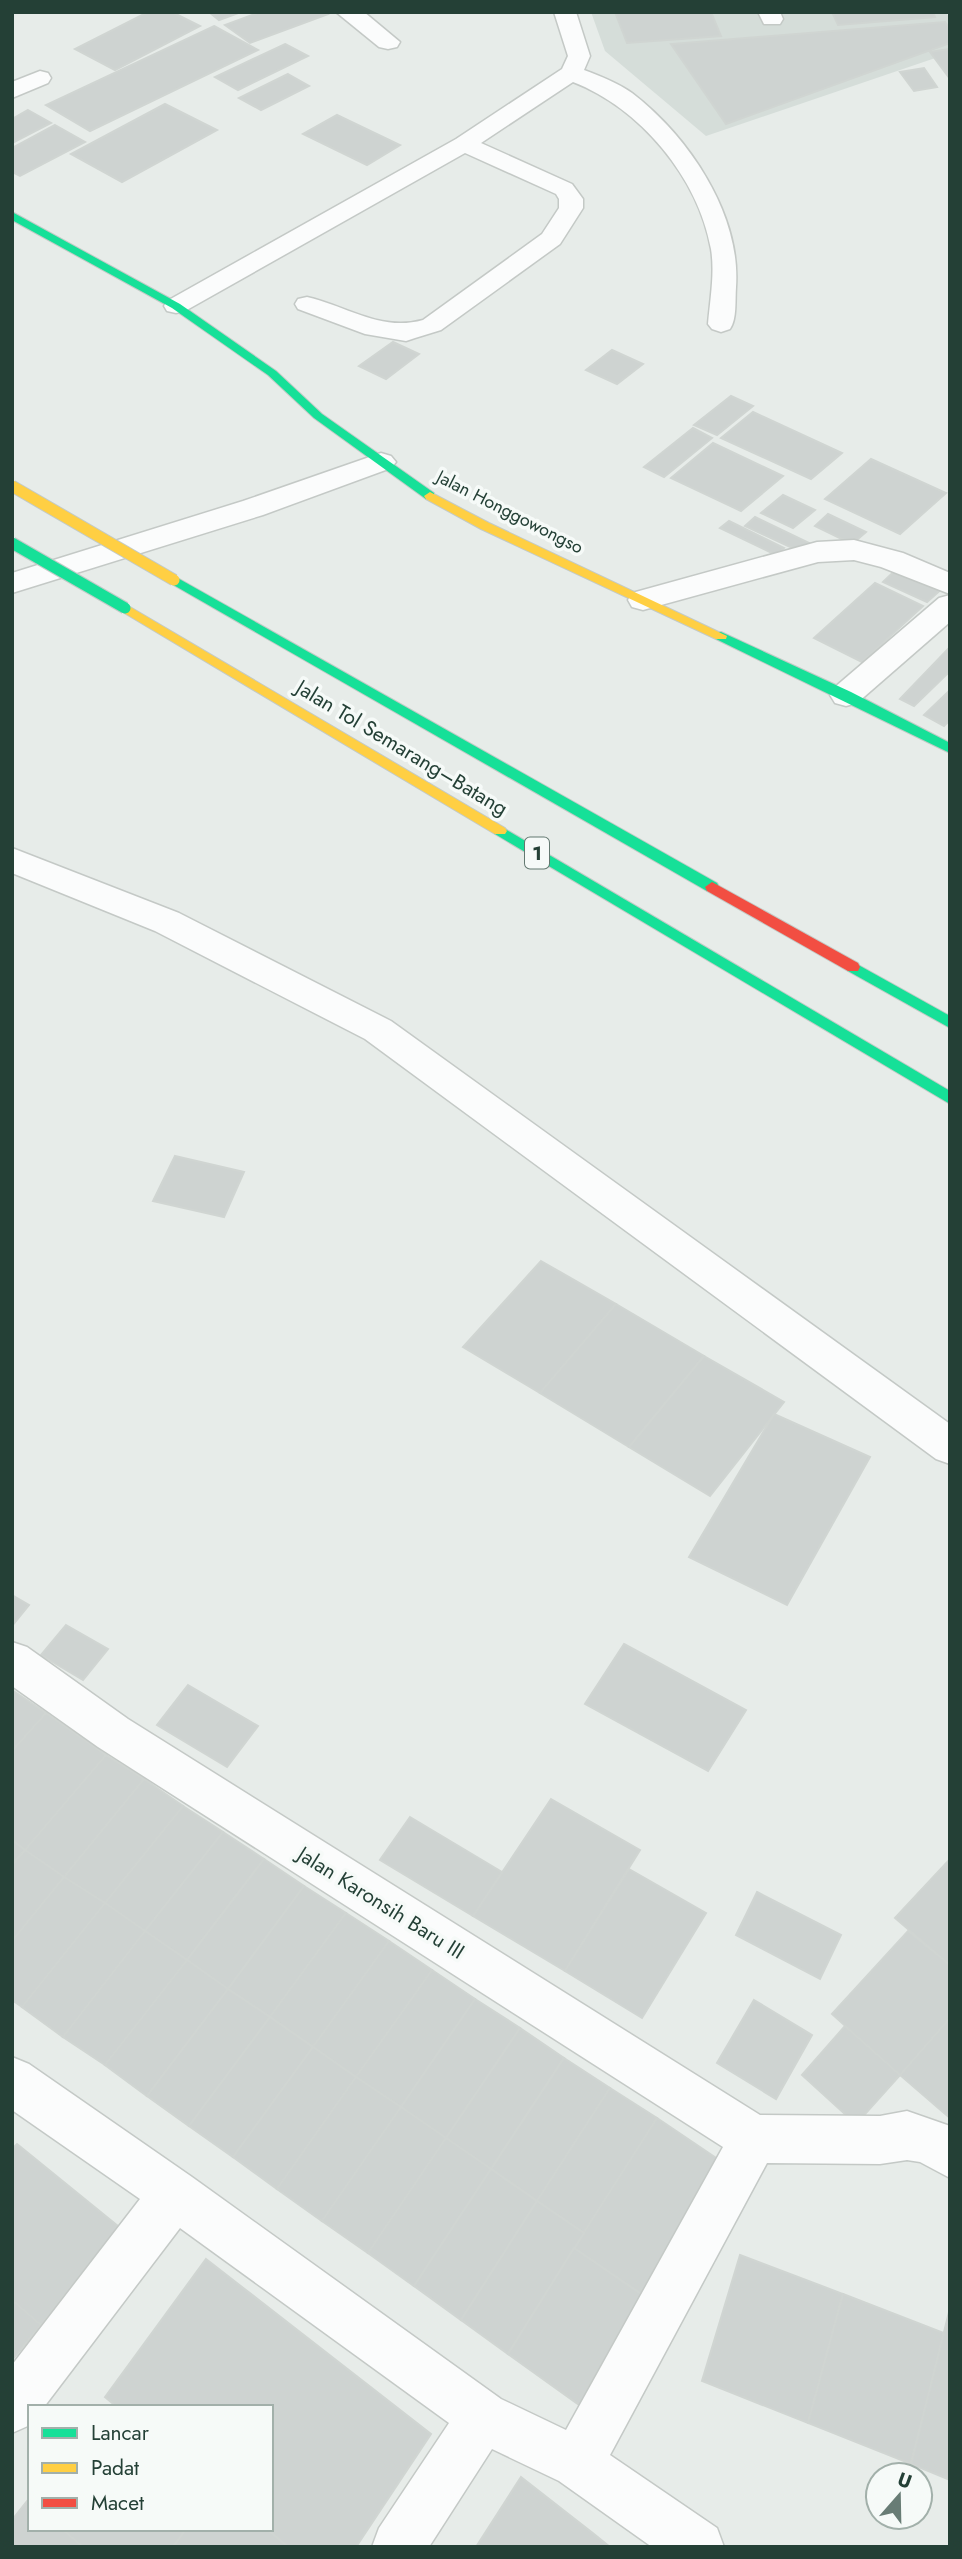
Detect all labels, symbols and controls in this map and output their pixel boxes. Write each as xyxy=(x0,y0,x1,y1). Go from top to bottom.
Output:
street label: Jalan Honggowongso xyxy=(430,463,588,560)
street label: Jalan Tol Semarang–Batang xyxy=(288,671,514,823)
road number: 1 xyxy=(525,838,549,868)
street label: Jalan Karonsih Baru III xyxy=(289,1838,470,1967)
legend xyxy=(28,2405,273,2531)
text: Lancar xyxy=(91,2418,150,2448)
text: Padat xyxy=(91,2453,139,2483)
north arrow xyxy=(864,2461,934,2531)
text: U xyxy=(894,2466,916,2495)
text: Macet xyxy=(91,2488,144,2518)

